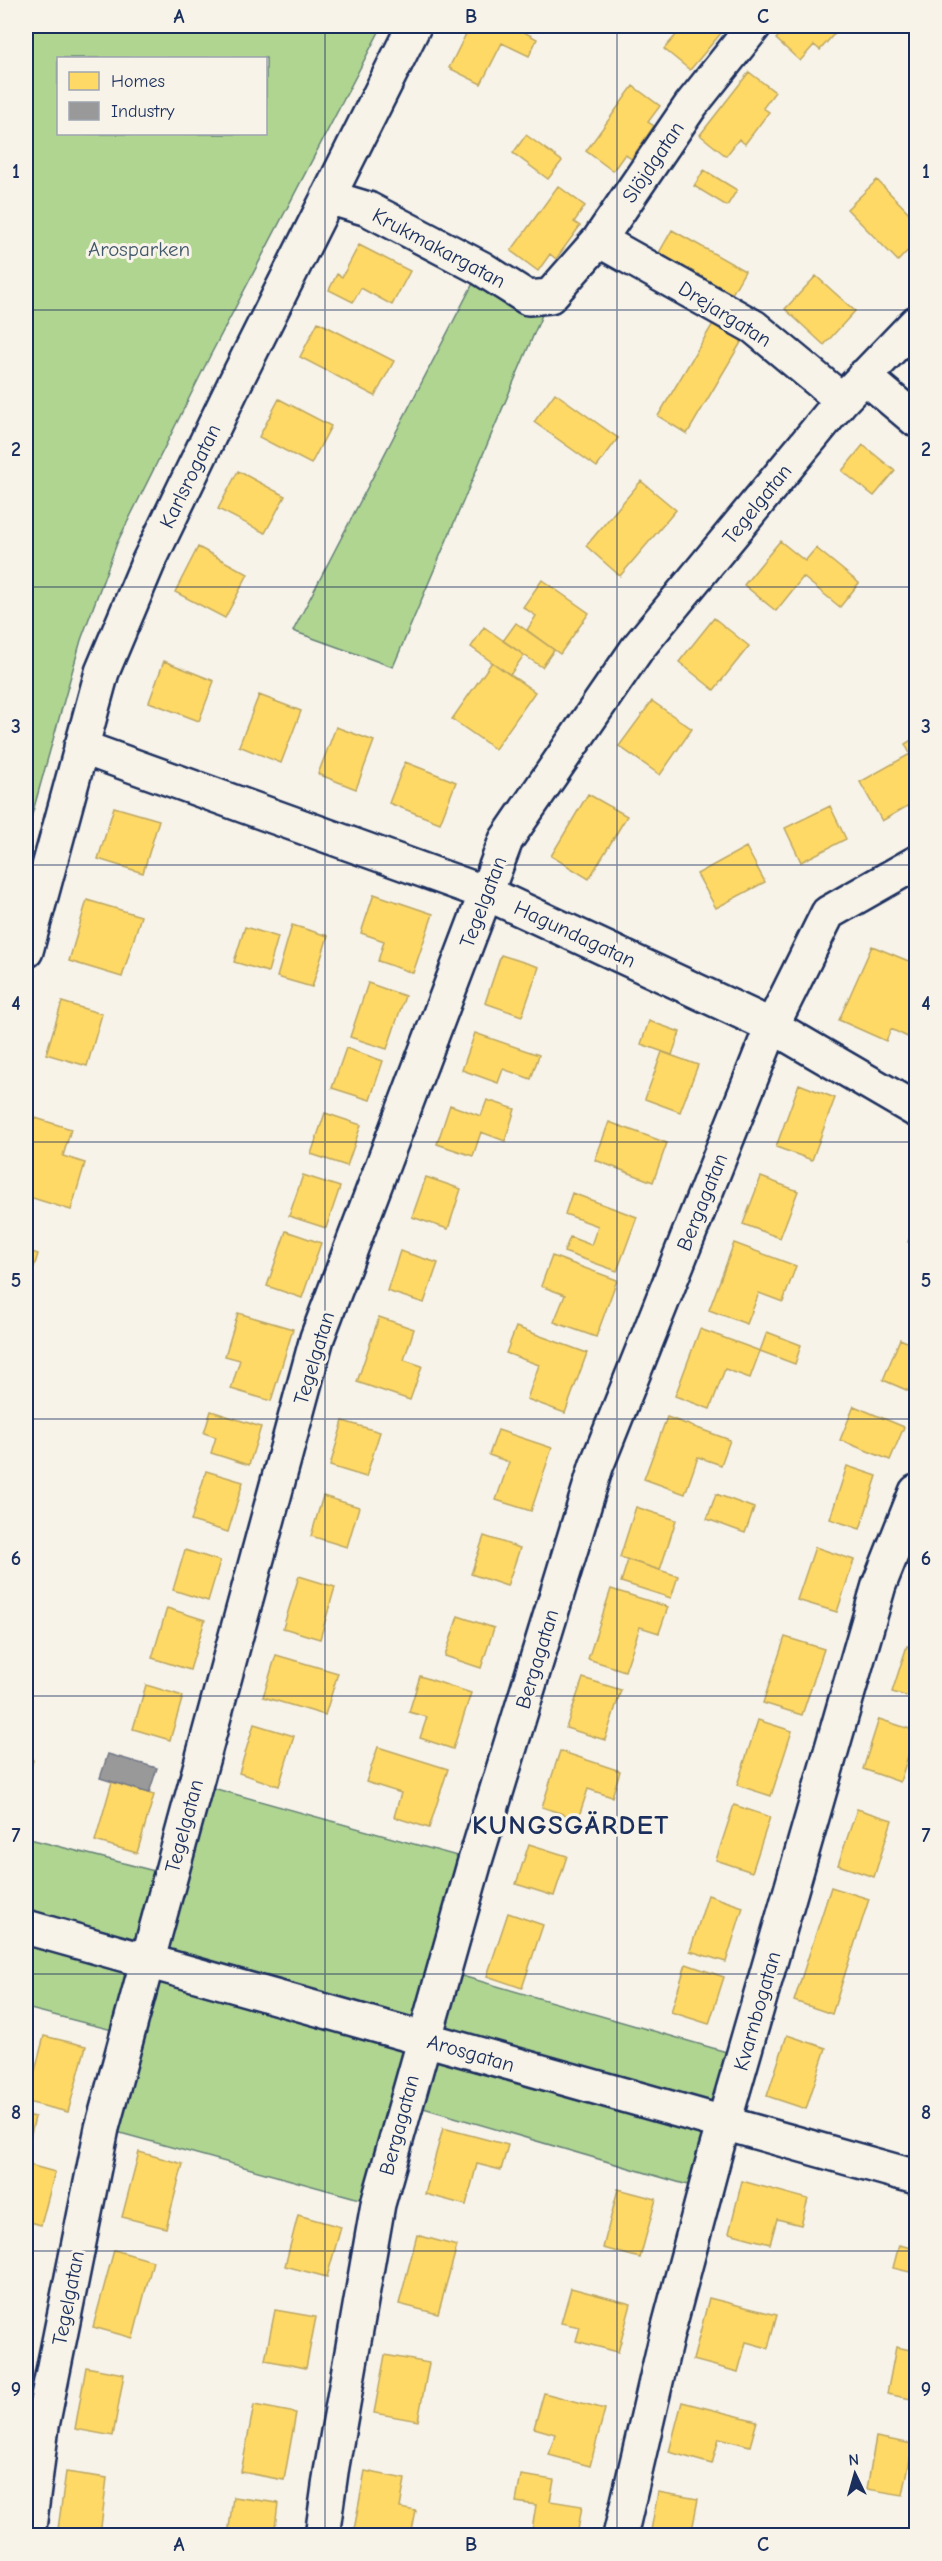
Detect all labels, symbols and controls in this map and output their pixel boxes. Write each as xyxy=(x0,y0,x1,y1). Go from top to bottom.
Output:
text: A xyxy=(173,5,185,28)
text: B xyxy=(465,5,477,28)
text: C xyxy=(757,5,769,28)
legend xyxy=(57,57,267,135)
text: Homes xyxy=(111,71,165,92)
text: Industry xyxy=(111,101,176,122)
street label: Slöjdgatan xyxy=(617,117,689,207)
text: 1 xyxy=(12,160,20,183)
text: 1 xyxy=(922,160,930,183)
street label: Krukmakargatan xyxy=(368,203,510,293)
park label: Arosparken xyxy=(88,237,190,261)
street label: Drejargatan xyxy=(674,276,776,352)
street label: Karlsrogatan xyxy=(154,420,226,532)
text: 2 xyxy=(11,438,21,461)
text: 2 xyxy=(921,438,931,461)
street label: Tegelgatan xyxy=(718,459,796,549)
text: 3 xyxy=(11,715,21,738)
text: 3 xyxy=(921,715,931,738)
street label: Tegelgatan xyxy=(455,853,511,951)
street label: Hagundagatan xyxy=(510,895,640,973)
text: 4 xyxy=(11,992,21,1015)
text: 4 xyxy=(921,992,931,1015)
street label: Bergagatan xyxy=(672,1150,732,1254)
text: 5 xyxy=(11,1269,21,1292)
text: 5 xyxy=(921,1269,931,1292)
street label: Tegelgatan xyxy=(289,1309,339,1407)
text: 6 xyxy=(11,1547,21,1570)
text: 6 xyxy=(921,1547,931,1570)
street label: Bergagatan xyxy=(510,1606,564,1712)
street label: Tegelgatan xyxy=(160,1777,208,1875)
district label: KUNGSGÄRDET xyxy=(472,1810,670,1841)
text: 7 xyxy=(12,1824,21,1847)
text: 7 xyxy=(922,1824,931,1847)
street label: Kvarnbogatan xyxy=(729,1949,785,2073)
street label: Arosgatan xyxy=(425,2029,517,2077)
street label: Bergagatan xyxy=(374,2072,424,2178)
text: 8 xyxy=(11,2101,21,2124)
text: 8 xyxy=(921,2101,931,2124)
street label: Tegelgatan xyxy=(47,2249,89,2347)
text: 9 xyxy=(11,2378,21,2401)
text: 9 xyxy=(921,2378,931,2401)
north arrow xyxy=(825,2444,885,2504)
text: N xyxy=(848,2451,860,2469)
text: A xyxy=(173,2533,185,2556)
text: B xyxy=(465,2533,477,2556)
text: C xyxy=(757,2533,769,2556)

